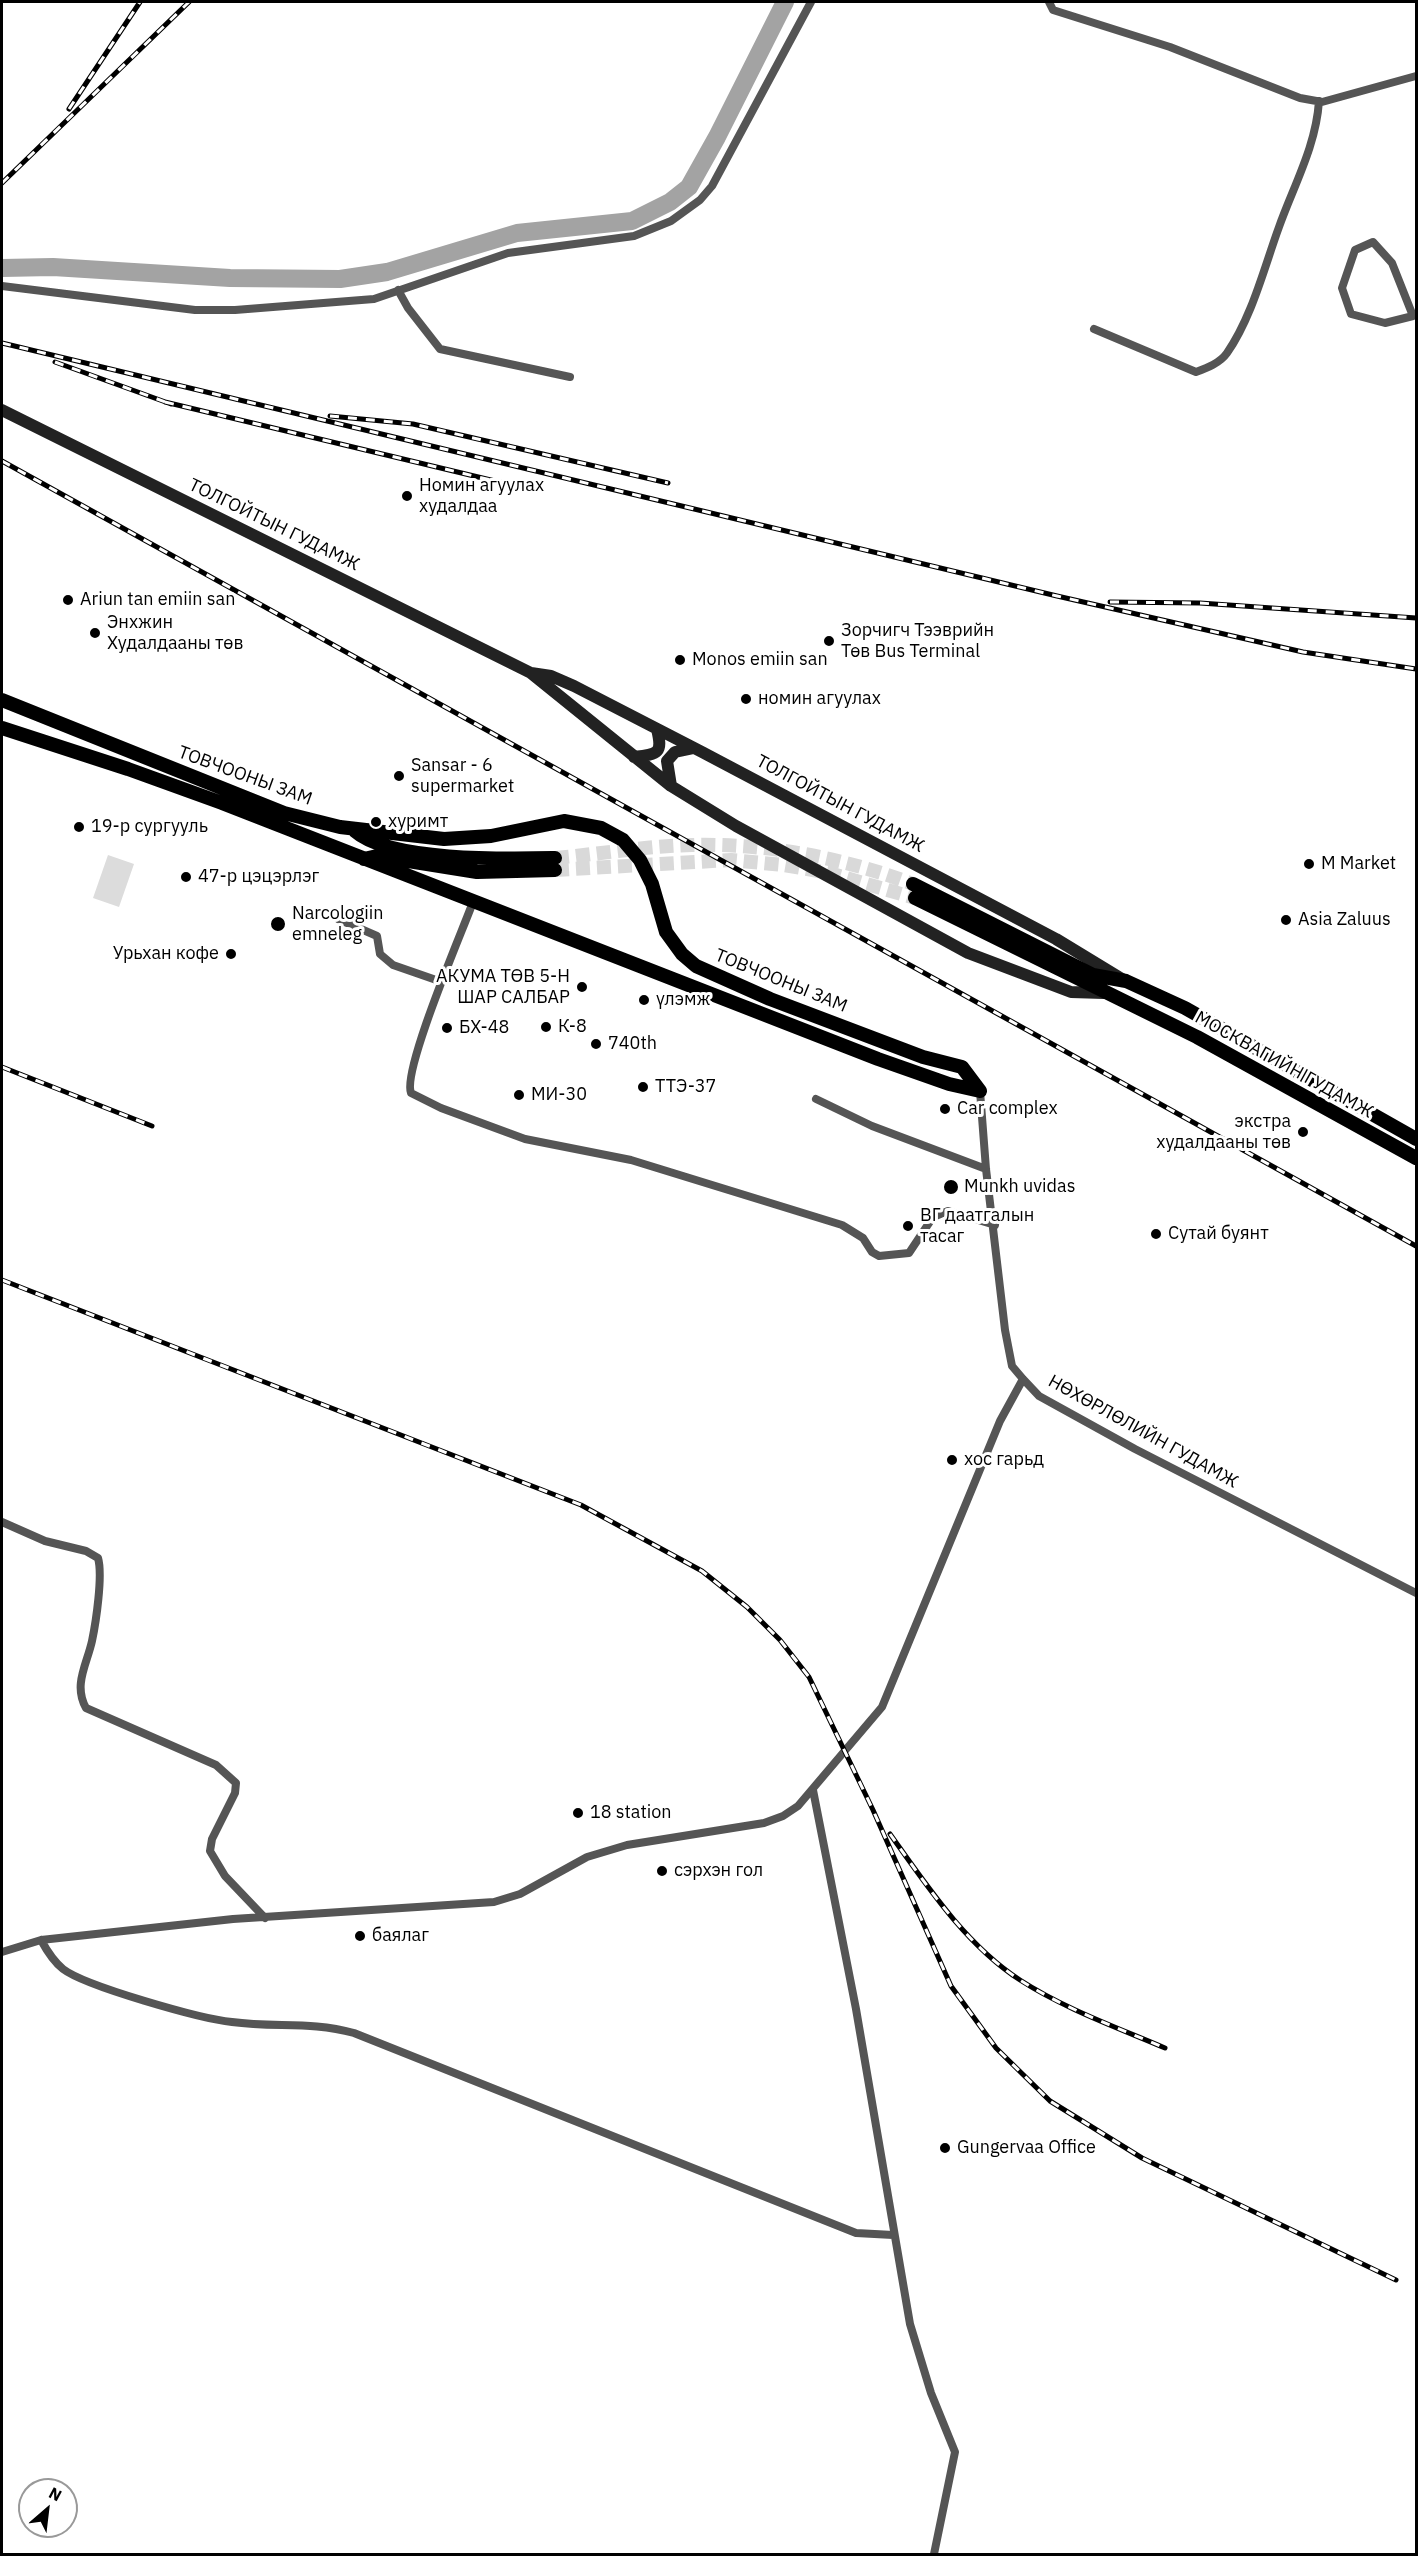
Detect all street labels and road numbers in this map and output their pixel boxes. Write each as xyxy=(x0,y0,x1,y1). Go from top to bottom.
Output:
street label: ТОЛГОЙТЫН ГУДАМЖ xyxy=(185,474,363,576)
street label: ТОВЧООНЫ ЗАМ xyxy=(175,742,315,810)
street label: ТОЛГОЙТЫН ГУДАМЖ xyxy=(752,751,928,857)
street label: ТОВЧООНЫ ЗАМ xyxy=(712,945,850,1017)
street label: МОСКВАГИЙН ГУДАМЖ xyxy=(1191,1007,1377,1123)
street label: НӨХӨРЛӨЛИЙН ГУДАМЖ xyxy=(1044,1371,1242,1493)

